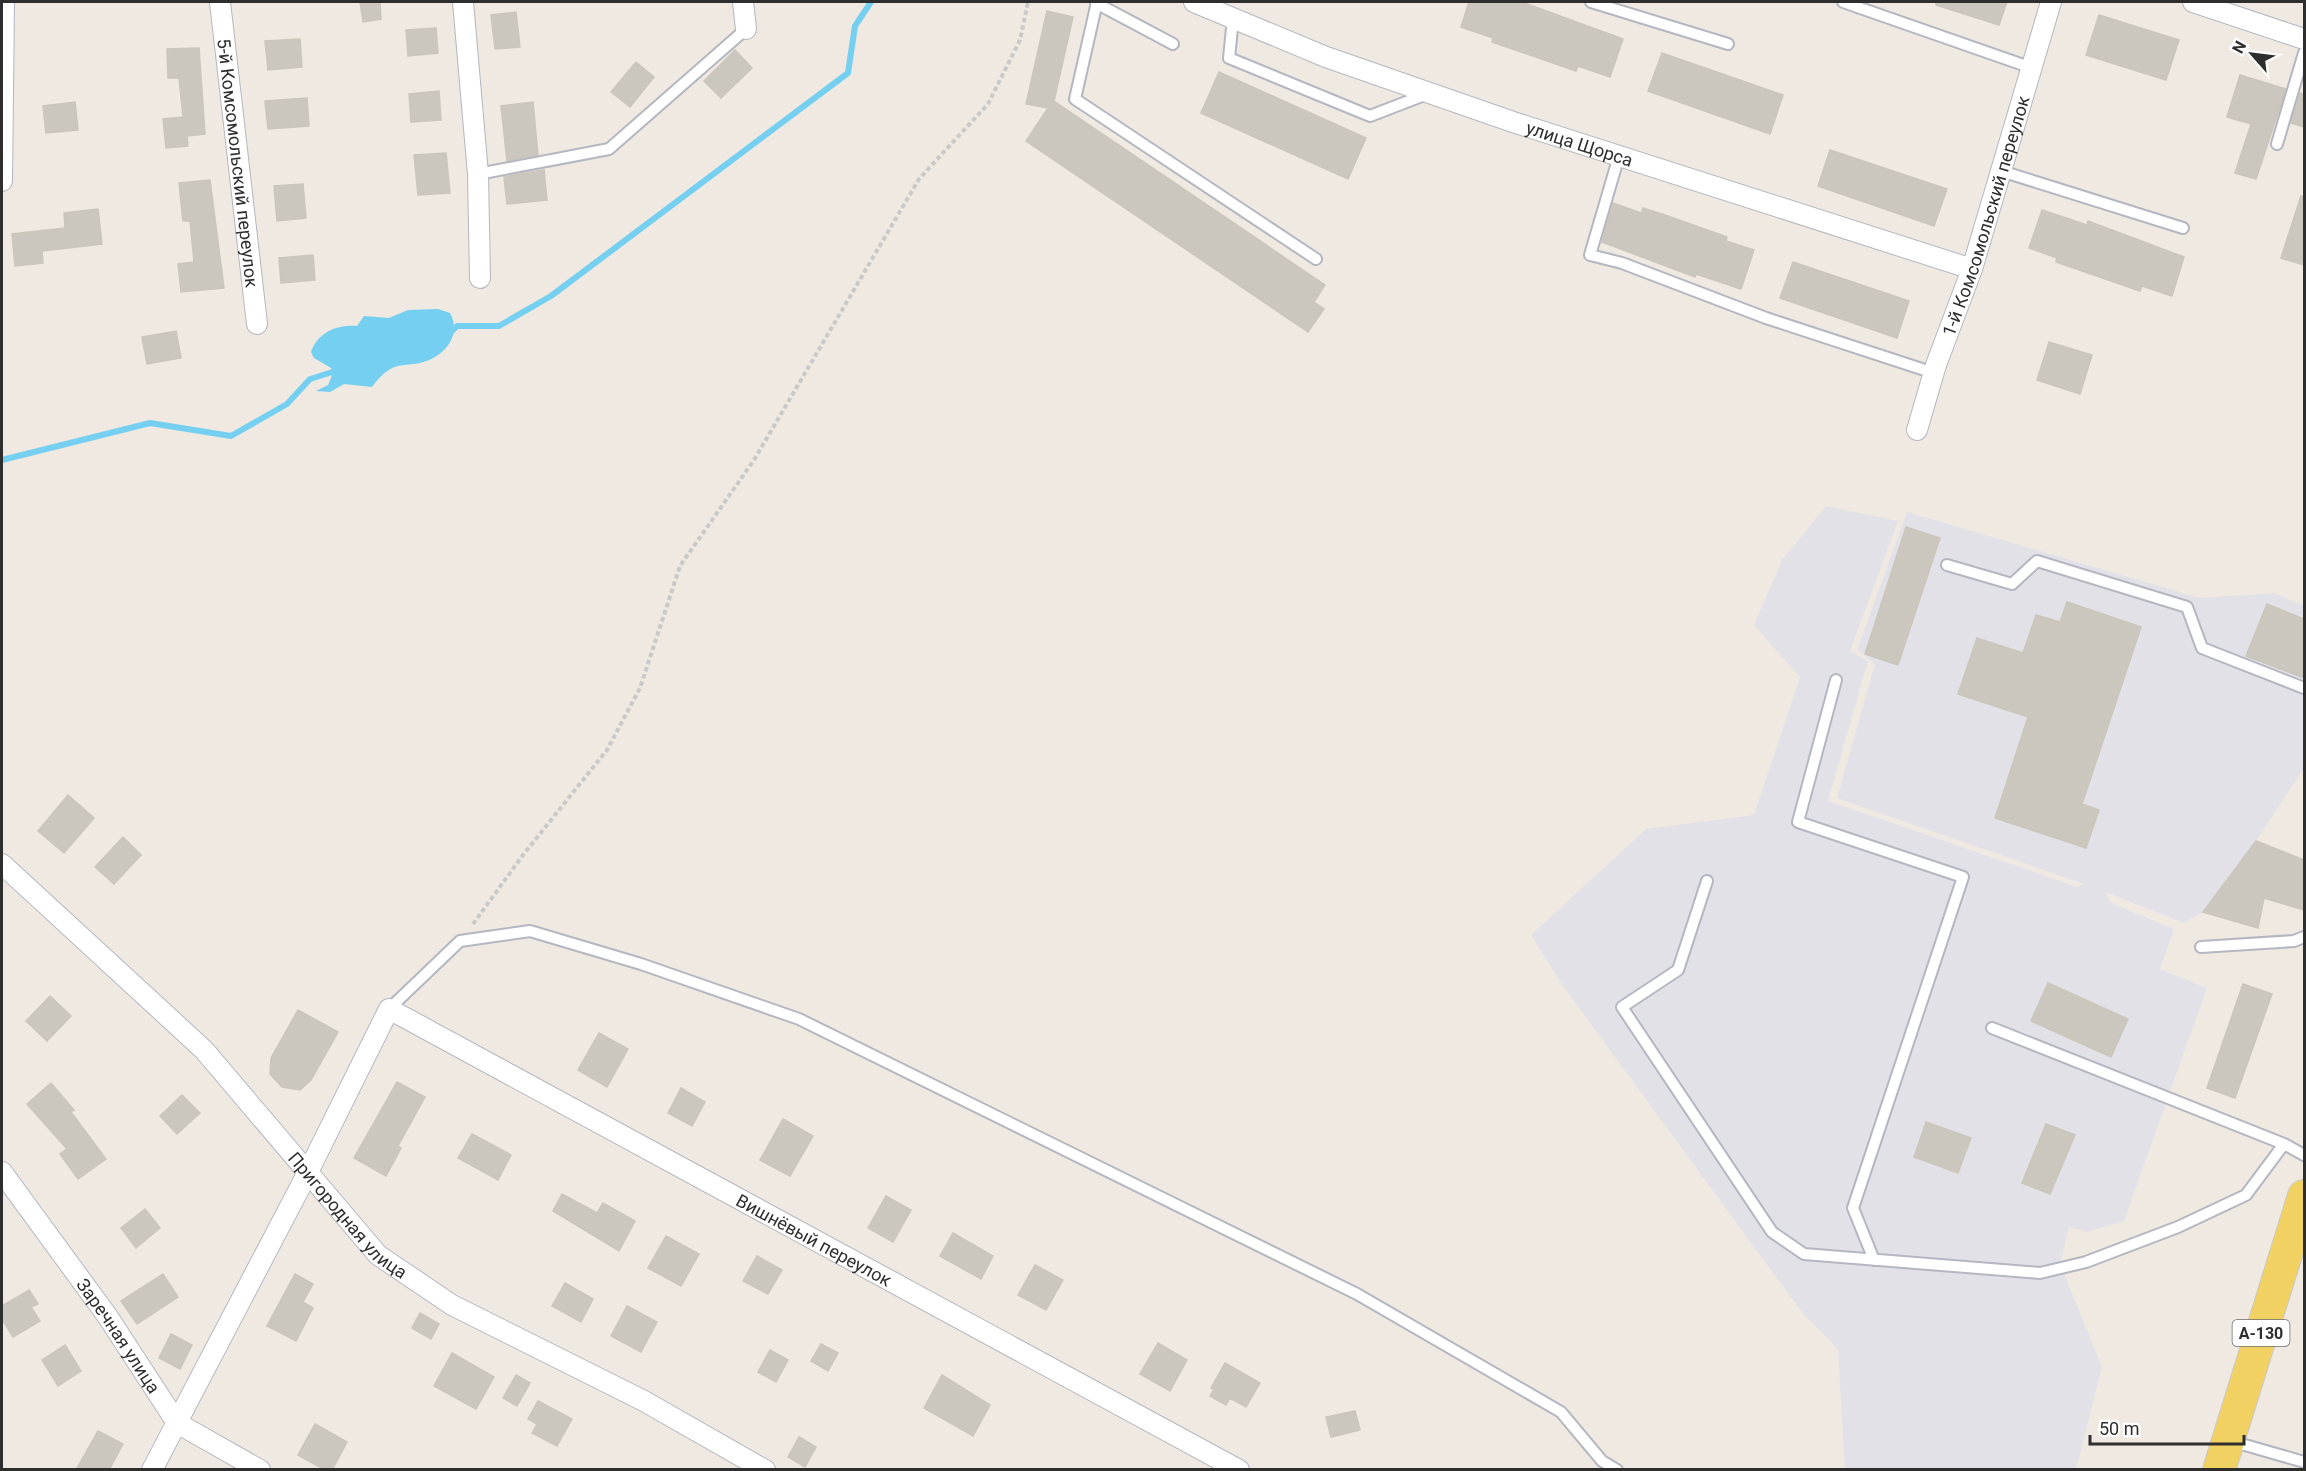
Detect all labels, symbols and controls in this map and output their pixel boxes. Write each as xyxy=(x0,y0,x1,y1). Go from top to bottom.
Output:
north arrow xyxy=(2222,24,2282,84)
street label: 5-й Комсомольский переулок xyxy=(214,37,263,289)
text: N xyxy=(2228,38,2250,57)
street label: 1-й Комсомольский переулок xyxy=(1937,93,2033,339)
street label: улица Щорса xyxy=(1524,116,1636,170)
street label: Пригородная улица xyxy=(284,1147,411,1282)
street label: Вишнёвый переулок xyxy=(733,1189,896,1290)
street label: Заречная улица xyxy=(73,1274,165,1397)
road number: А-130 xyxy=(2232,1320,2290,1346)
scale bar xyxy=(2090,1408,2244,1446)
text: 50 m xyxy=(2099,1418,2139,1439)

